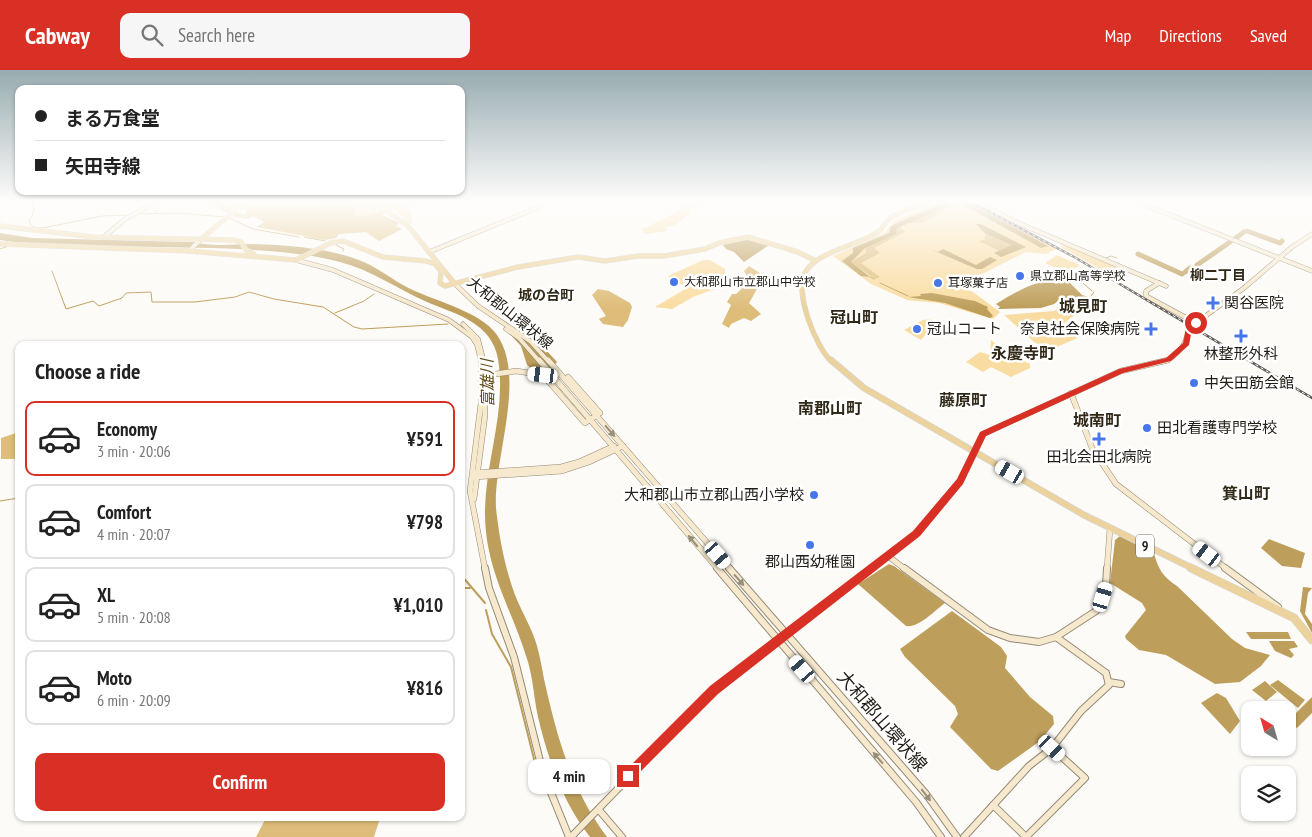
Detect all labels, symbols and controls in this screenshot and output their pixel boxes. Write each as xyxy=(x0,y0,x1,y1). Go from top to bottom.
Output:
search box xyxy=(120,13,470,58)
text: Cabway xyxy=(25,20,90,51)
icon: search xyxy=(138,21,166,49)
text: Search here xyxy=(178,23,255,47)
text: Map xyxy=(1105,24,1131,47)
text: Directions xyxy=(1159,24,1222,47)
text: Saved xyxy=(1250,24,1287,47)
text: まる万食堂 xyxy=(65,106,160,130)
text: 矢田寺線 xyxy=(65,154,141,178)
district label: 柳二丁目 xyxy=(1190,266,1246,284)
place label: 県立郡山高等学校 xyxy=(1030,268,1126,283)
marker: 県立郡山高等学校 xyxy=(1014,270,1026,282)
street label: 大和郡山環状線 xyxy=(464,272,557,353)
place label: 大和郡山市立郡山中学校 xyxy=(684,274,816,289)
place label: 耳塚菓子店 xyxy=(948,275,1008,290)
marker: 大和郡山市立郡山中学校 xyxy=(668,276,680,288)
marker: 耳塚菓子店 xyxy=(932,277,944,289)
district label: 城の台町 xyxy=(518,286,574,304)
place label: 関谷医院 xyxy=(1224,293,1284,312)
district label: 城見町 xyxy=(1059,296,1107,316)
marker: 関谷医院 xyxy=(1206,296,1220,310)
district label: 冠山町 xyxy=(830,307,878,327)
route start xyxy=(1185,312,1207,334)
place label: 冠山コート xyxy=(927,319,1002,338)
place label: 奈良社会保険病院 xyxy=(1020,319,1140,338)
marker: 奈良社会保険病院 xyxy=(1144,322,1158,336)
marker: 冠山コート xyxy=(911,323,923,335)
marker: 林整形外科 xyxy=(1234,329,1248,343)
district label: 永慶寺町 xyxy=(991,343,1055,363)
place label: 林整形外科 xyxy=(1203,344,1279,363)
text: Choose a ride xyxy=(35,357,140,385)
water label: 富雄川 xyxy=(477,357,497,407)
car xyxy=(527,366,558,384)
place label: 中矢田筋会館 xyxy=(1204,373,1294,392)
marker: 中矢田筋会館 xyxy=(1188,377,1200,389)
district label: 藤原町 xyxy=(939,390,987,410)
district label: 南郡山町 xyxy=(798,398,862,418)
district label: 城南町 xyxy=(1073,410,1121,430)
icon: car xyxy=(37,416,82,461)
text: Economy xyxy=(97,417,157,441)
place label: 田北看護専門学校 xyxy=(1157,418,1277,437)
marker: 田北看護専門学校 xyxy=(1141,422,1153,434)
one-way arrow xyxy=(604,425,615,437)
text: ¥591 xyxy=(407,427,443,451)
marker: 田北会田北病院 xyxy=(1092,432,1106,446)
text: 3 min · 20:06 xyxy=(97,441,171,461)
place label: 田北会田北病院 xyxy=(1046,447,1152,466)
car xyxy=(993,458,1026,486)
district label: 箕山町 xyxy=(1222,483,1270,503)
place label: 大和郡山市立郡山西小学校 xyxy=(624,485,804,504)
marker: 大和郡山市立郡山西小学校 xyxy=(808,489,820,501)
icon: car xyxy=(37,499,82,544)
text: Comfort xyxy=(97,500,151,524)
text: ¥798 xyxy=(407,510,443,534)
text: 4 min · 20:07 xyxy=(97,524,171,544)
road number: 9 xyxy=(1136,534,1154,558)
one-way arrow xyxy=(687,536,699,548)
car xyxy=(702,539,733,571)
marker: 郡山西幼稚園 xyxy=(804,539,816,551)
car xyxy=(1190,539,1223,569)
place label: 郡山西幼稚園 xyxy=(765,552,855,571)
one-way arrow xyxy=(734,573,745,586)
car xyxy=(1091,580,1114,614)
icon: car xyxy=(37,582,82,627)
text: XL xyxy=(97,583,115,607)
text: ¥1,010 xyxy=(393,593,443,617)
text: 5 min · 20:08 xyxy=(97,607,171,627)
car xyxy=(786,653,817,685)
icon: car xyxy=(37,665,82,710)
text: Moto xyxy=(97,666,132,690)
street label: 大和郡山環状線 xyxy=(832,666,932,776)
text: ¥816 xyxy=(407,676,443,700)
text: 6 min · 20:09 xyxy=(97,690,171,710)
north arrow xyxy=(1241,701,1296,756)
map controls xyxy=(1241,701,1296,821)
car xyxy=(1035,732,1068,764)
one-way arrow xyxy=(873,752,884,765)
button: Confirm xyxy=(35,753,445,811)
callout: 4 min xyxy=(528,758,610,794)
route end xyxy=(617,765,639,787)
text: 4 min xyxy=(553,766,585,786)
button: layers xyxy=(1241,766,1296,821)
one-way arrow xyxy=(921,788,931,802)

